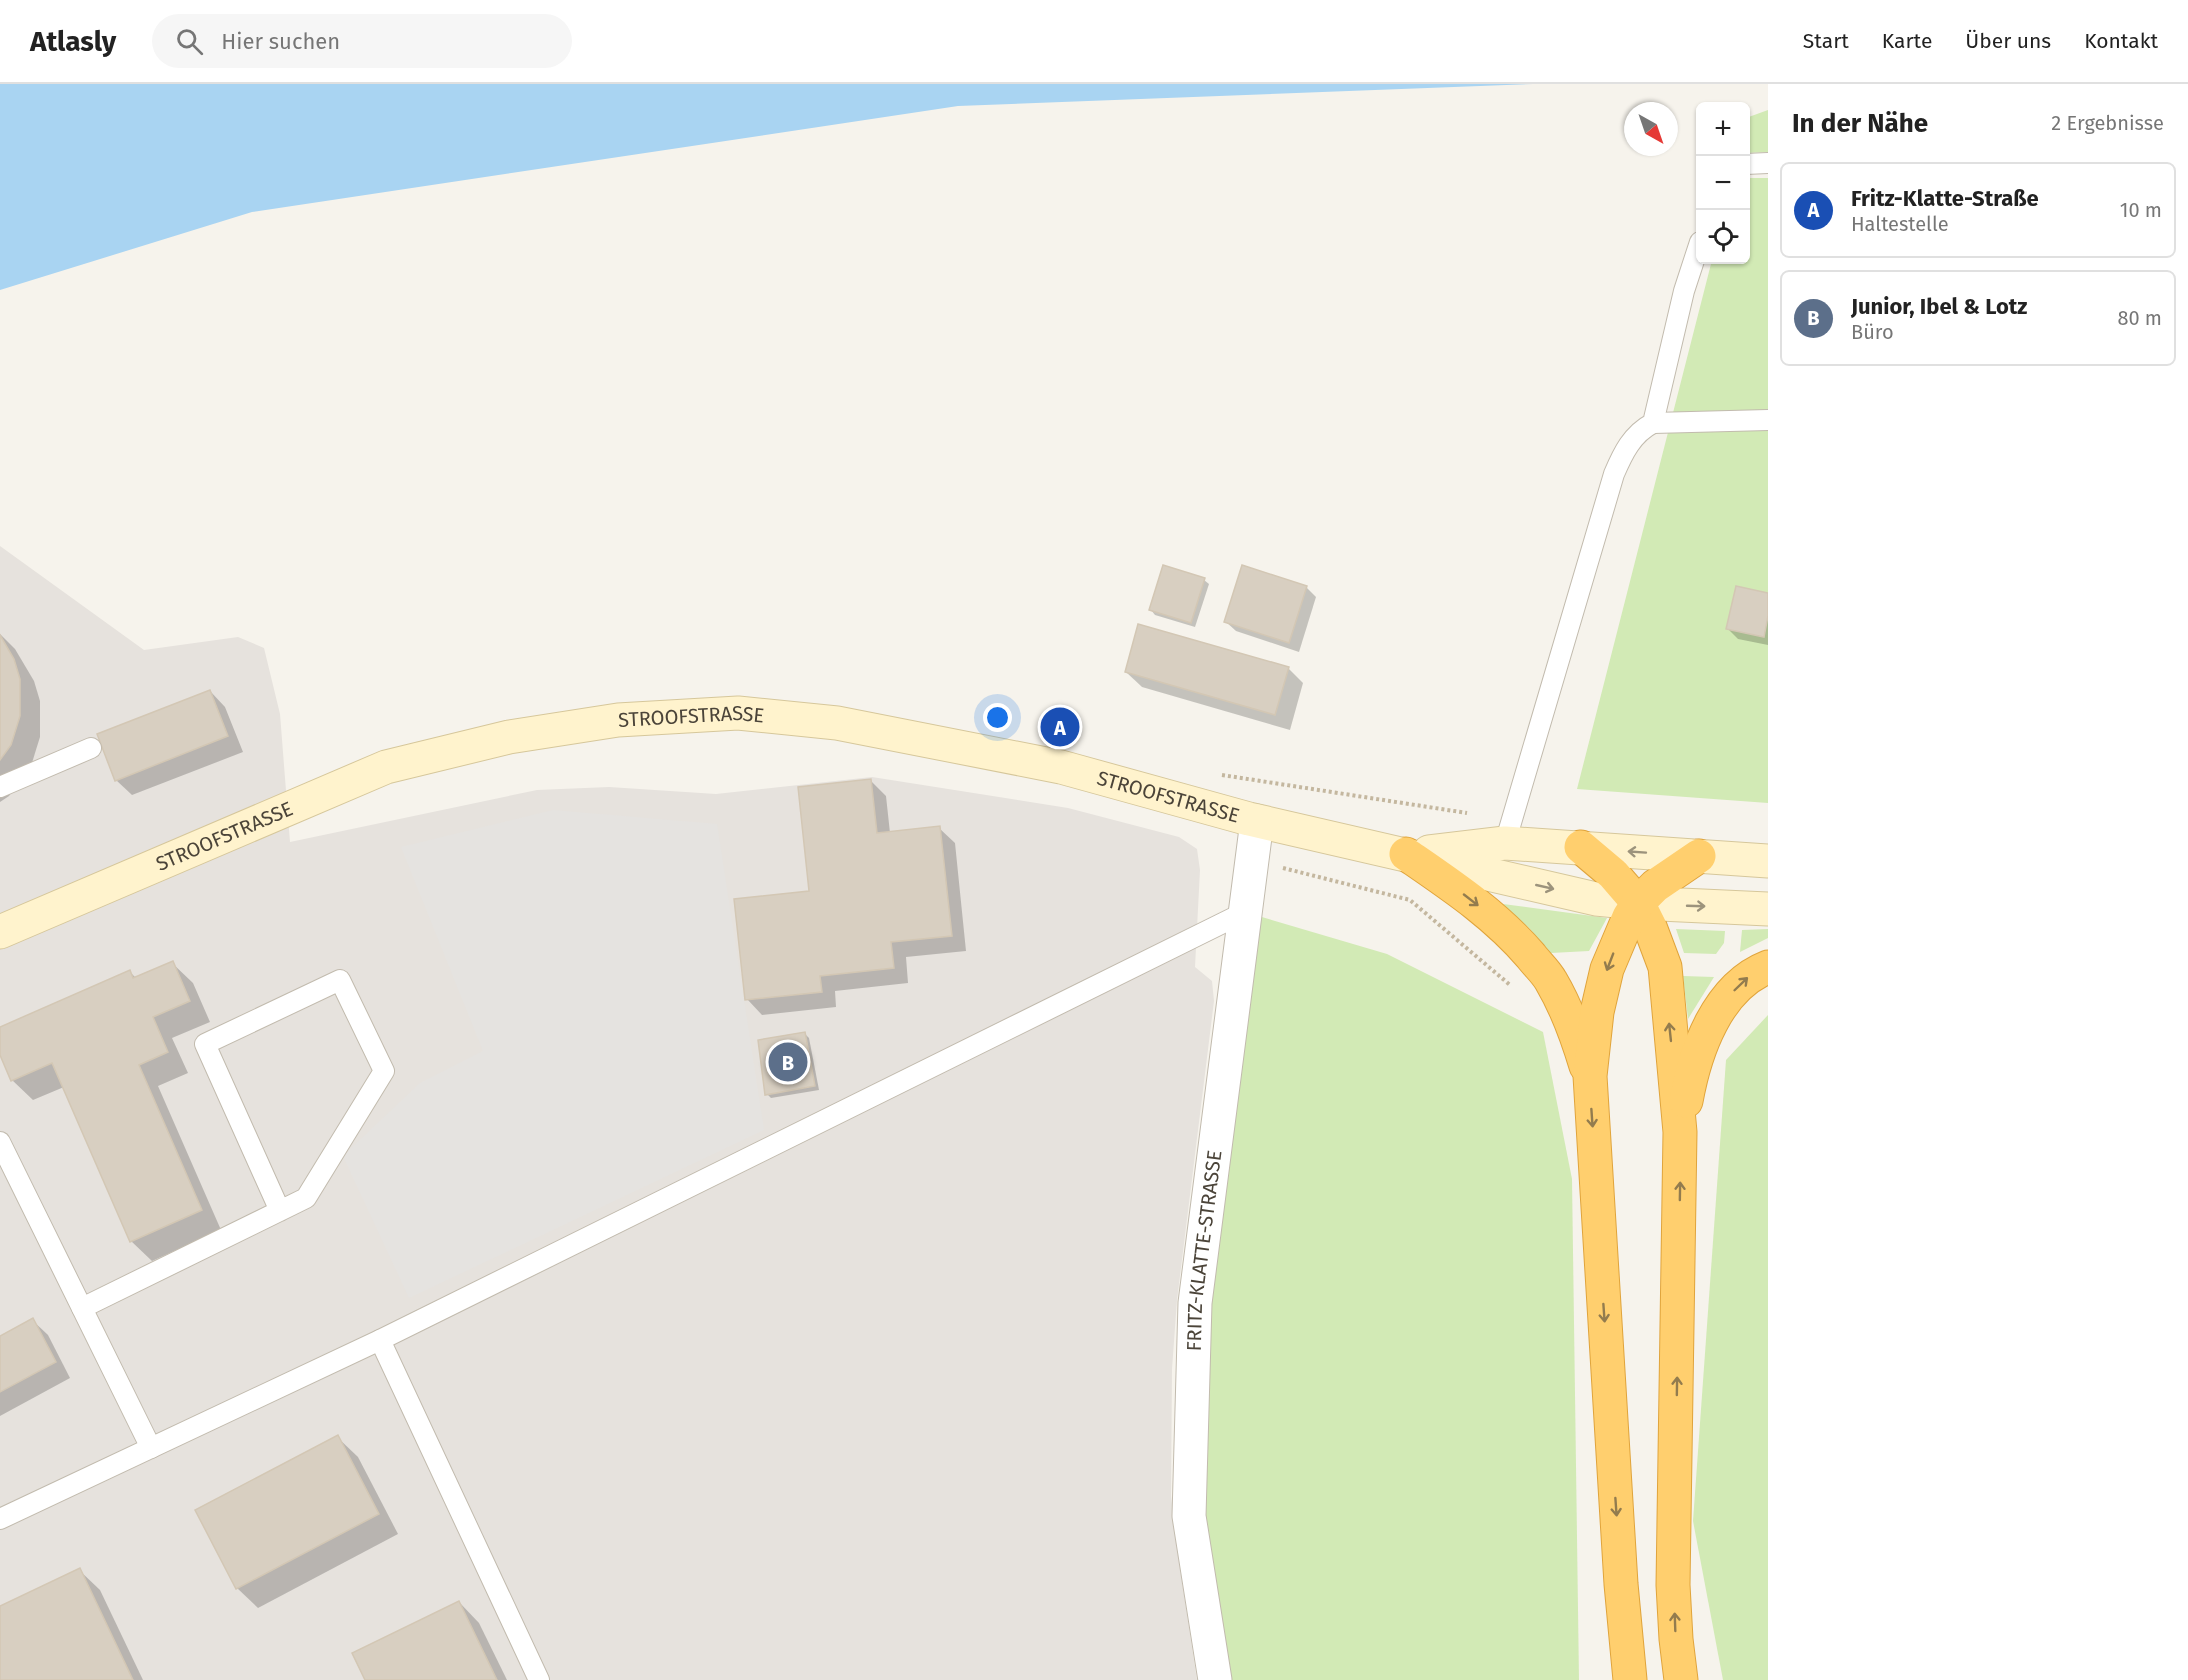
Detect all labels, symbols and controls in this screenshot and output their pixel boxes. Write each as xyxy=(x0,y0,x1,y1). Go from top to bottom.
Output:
search box xyxy=(152,14,572,68)
text: Atlasly xyxy=(30,25,116,58)
icon: search xyxy=(173,25,206,58)
text: Hier suchen xyxy=(221,28,340,55)
text: Start xyxy=(1803,28,1849,54)
text: Karte xyxy=(1882,28,1932,54)
text: Über uns xyxy=(1965,28,2051,54)
text: Kontakt xyxy=(2084,28,2158,54)
north arrow xyxy=(1624,102,1678,156)
map controls xyxy=(1696,102,1750,264)
button: + xyxy=(1696,102,1750,156)
text: In der Nähe xyxy=(1792,108,1928,139)
text: 2 Ergebnisse xyxy=(2051,111,2164,135)
button: − xyxy=(1696,156,1750,210)
text: Fritz-Klatte-Straße xyxy=(1851,185,2039,212)
text: A xyxy=(1808,198,1819,222)
text: 10 m xyxy=(2120,198,2162,222)
button: locate xyxy=(1696,210,1750,264)
text: Haltestelle xyxy=(1851,212,1949,236)
text: Junior, Ibel & Lotz xyxy=(1851,293,2027,320)
text: B xyxy=(1807,306,1820,330)
text: 80 m xyxy=(2117,306,2162,330)
text: Büro xyxy=(1851,320,1894,344)
street label: STROOFSTRASSE xyxy=(617,701,765,732)
your location xyxy=(983,703,1012,732)
pin: A xyxy=(1040,704,1080,750)
street label: STROOFSTRASSE xyxy=(1094,766,1242,828)
street label: STROOFSTRASSE xyxy=(152,796,296,876)
one-way arrow xyxy=(1627,846,1647,857)
one-way arrow xyxy=(1535,882,1554,894)
one-way arrow xyxy=(1463,893,1479,906)
one-way arrow xyxy=(1686,900,1705,911)
one-way arrow xyxy=(1604,952,1615,971)
one-way arrow xyxy=(1734,977,1748,992)
one-way arrow xyxy=(1664,1023,1675,1043)
pin: B xyxy=(768,1040,808,1084)
one-way arrow xyxy=(1587,1108,1598,1127)
street label: FRITZ-KLATTE-STRASSE xyxy=(1182,1149,1227,1352)
one-way arrow xyxy=(1674,1181,1685,1201)
one-way arrow xyxy=(1599,1302,1610,1322)
one-way arrow xyxy=(1671,1376,1683,1396)
one-way arrow xyxy=(1611,1497,1622,1517)
one-way arrow xyxy=(1669,1612,1681,1632)

